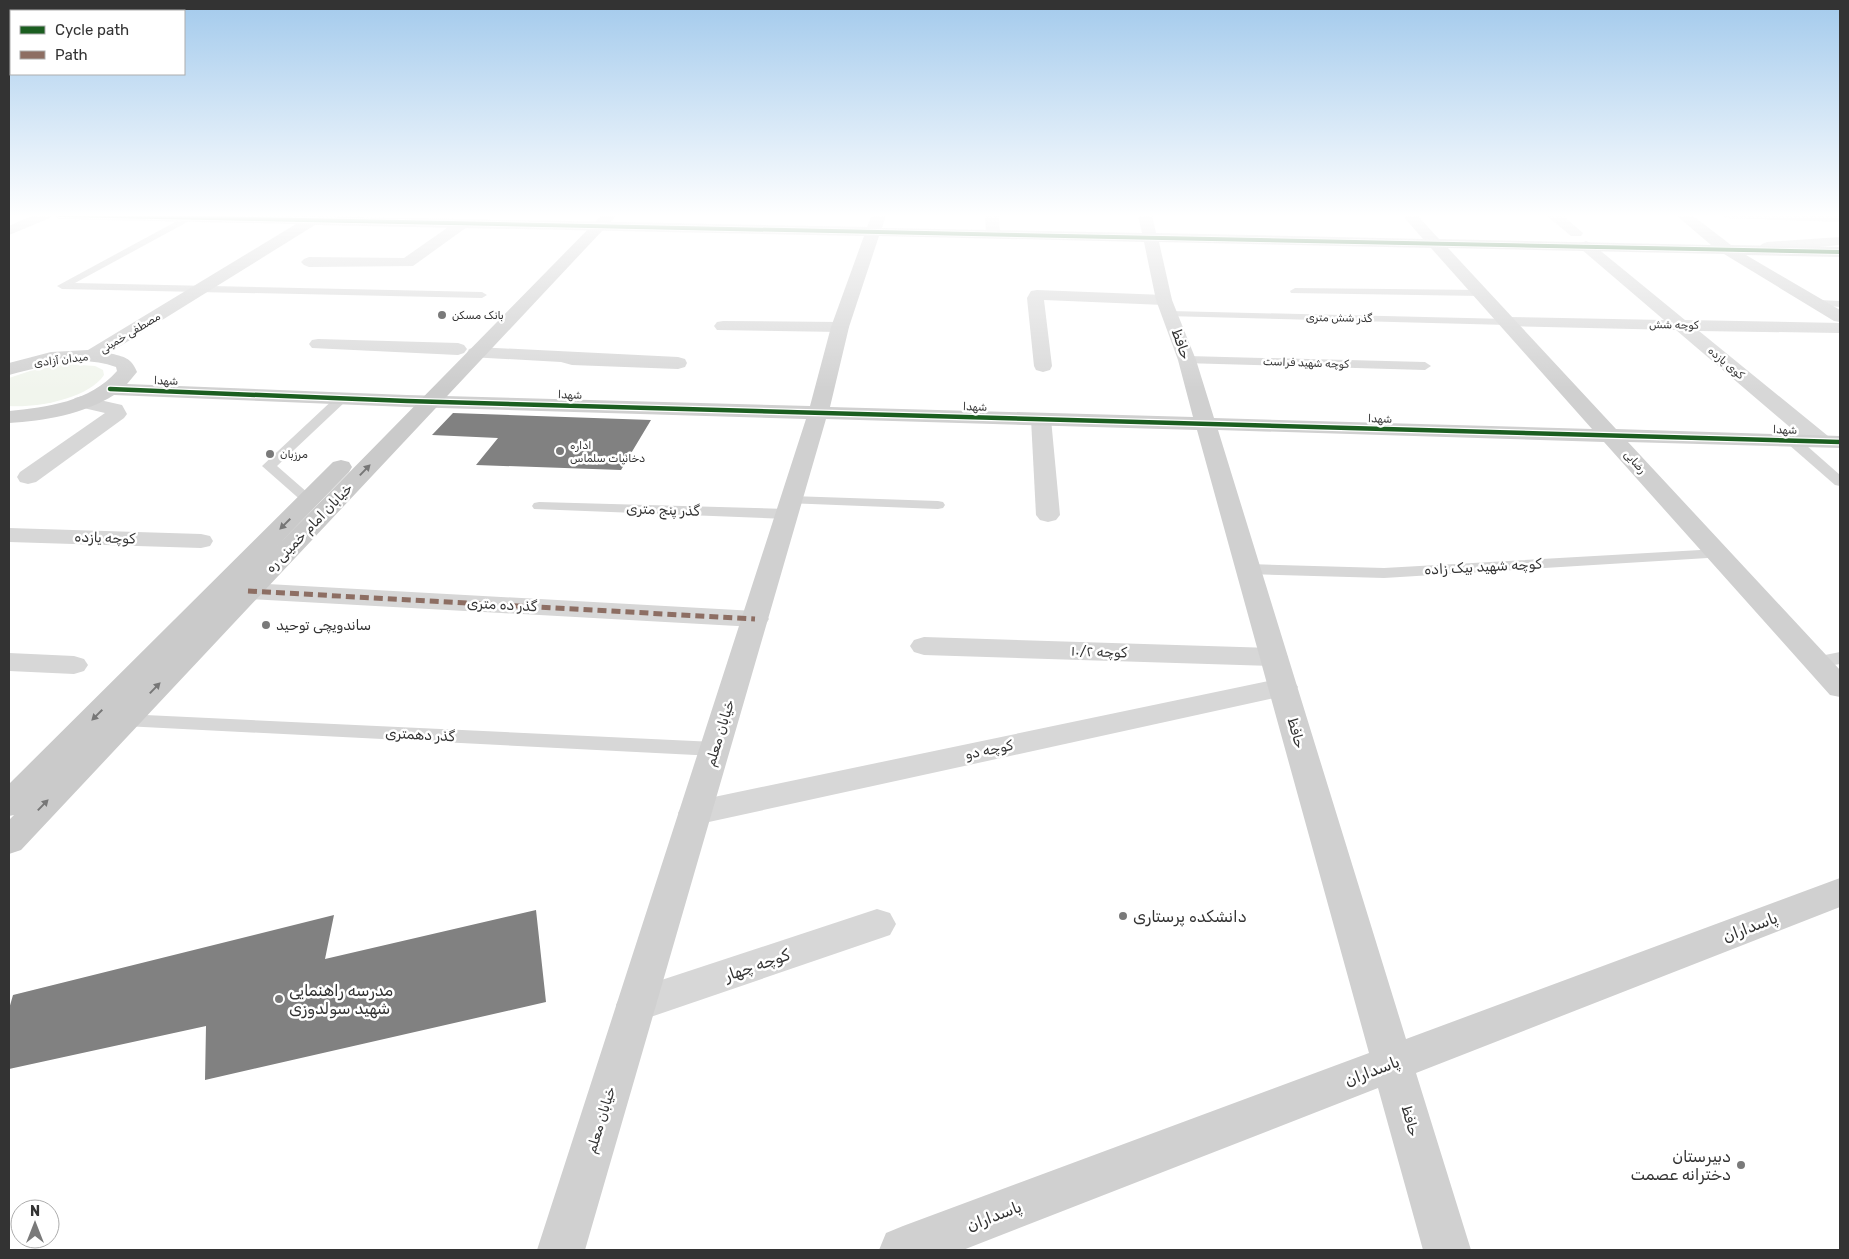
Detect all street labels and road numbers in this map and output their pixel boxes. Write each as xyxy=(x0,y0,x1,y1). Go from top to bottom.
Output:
street label: مصطفی خمینی xyxy=(97,310,163,356)
street label: گذر شش متری xyxy=(1306,311,1372,325)
street label: کوچه شش xyxy=(1649,318,1699,333)
street label: حافظ xyxy=(1168,326,1194,362)
street label: کوی یازده xyxy=(1705,344,1747,383)
street label: میدان آزادی xyxy=(33,350,89,370)
street label: کوچه شهید فراست xyxy=(1263,355,1349,372)
street label: شهدا xyxy=(154,374,178,388)
street label: شهدا xyxy=(558,388,582,402)
street label: شهدا xyxy=(963,400,987,414)
street label: شهدا xyxy=(1368,412,1392,426)
street label: شهدا xyxy=(1773,423,1797,437)
street label: رضایی xyxy=(1621,448,1649,476)
street label: خیابان امام خمینی ره xyxy=(262,479,357,577)
street label: گذر پنج متری xyxy=(626,500,701,522)
street label: کوچه یازده xyxy=(74,528,136,548)
street label: کوچه شهید بیک زاده xyxy=(1424,555,1543,579)
street label: گذر ده متری xyxy=(467,595,538,615)
street label: کوچه ۱۰/۲ xyxy=(1071,643,1128,662)
street label: خیابان معلم xyxy=(702,697,738,768)
street label: حافظ xyxy=(1284,716,1309,751)
street label: گذر دهمتری xyxy=(385,725,456,745)
street label: کوچه دو xyxy=(963,736,1015,763)
street label: پاسداران xyxy=(1720,908,1780,947)
street label: کوچه چهار xyxy=(721,945,793,986)
street label: پاسداران xyxy=(1342,1052,1402,1091)
street label: خیابان معلم xyxy=(583,1084,619,1155)
street label: حافظ xyxy=(1398,1104,1423,1139)
street label: پاسداران xyxy=(964,1197,1024,1236)

